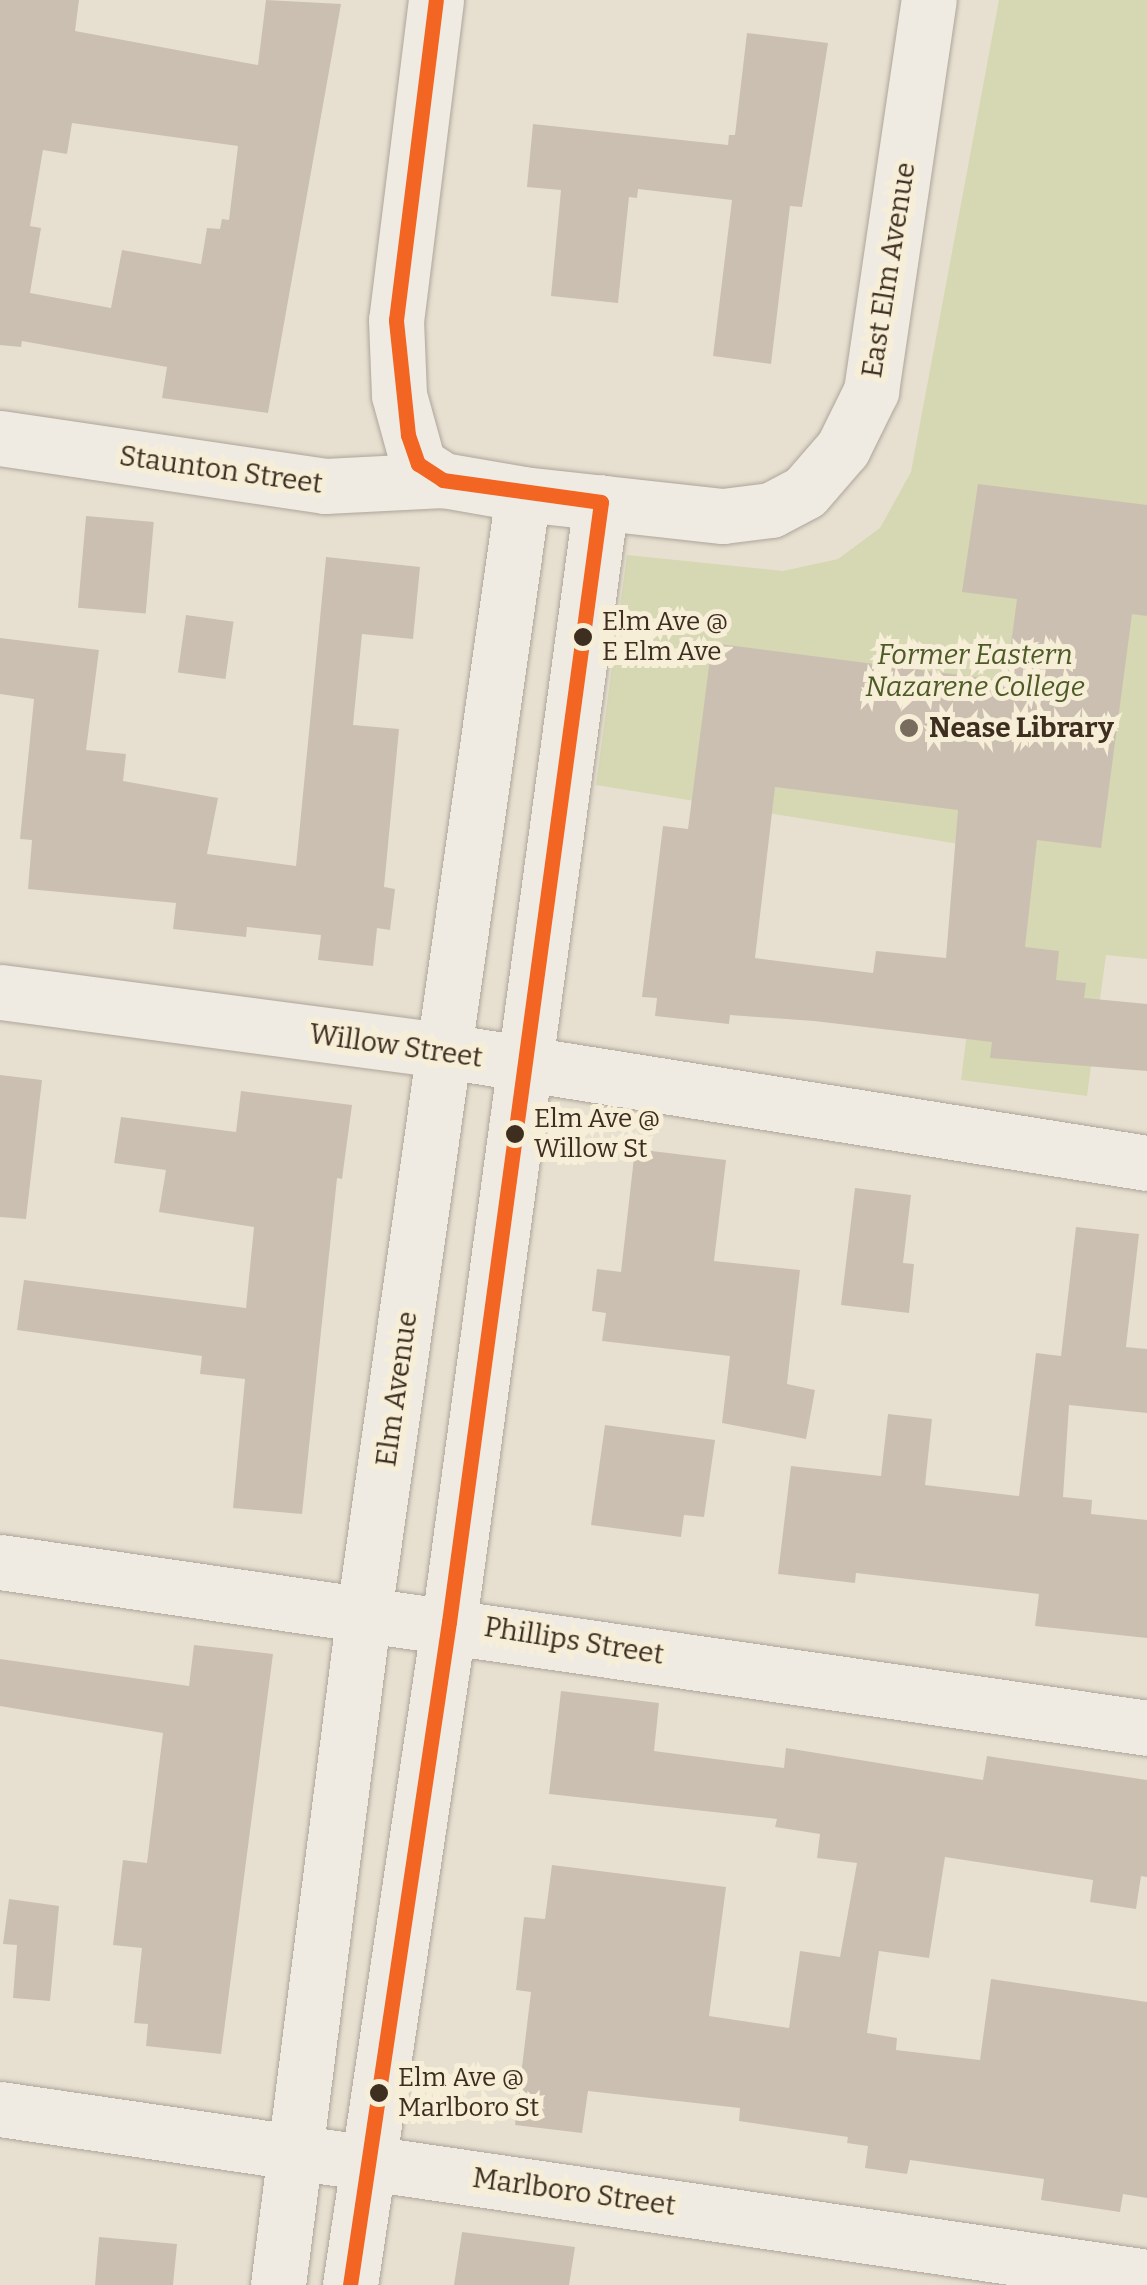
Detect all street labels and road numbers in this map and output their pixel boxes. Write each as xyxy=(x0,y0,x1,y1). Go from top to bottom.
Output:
street label: East Elm Avenue xyxy=(855,160,923,380)
street label: Staunton Street xyxy=(117,439,325,501)
street label: Willow Street xyxy=(307,1017,485,1075)
street label: Elm Avenue xyxy=(369,1309,425,1469)
street label: Phillips Street xyxy=(482,1610,666,1672)
street label: Marlboro Street xyxy=(470,2161,678,2223)

